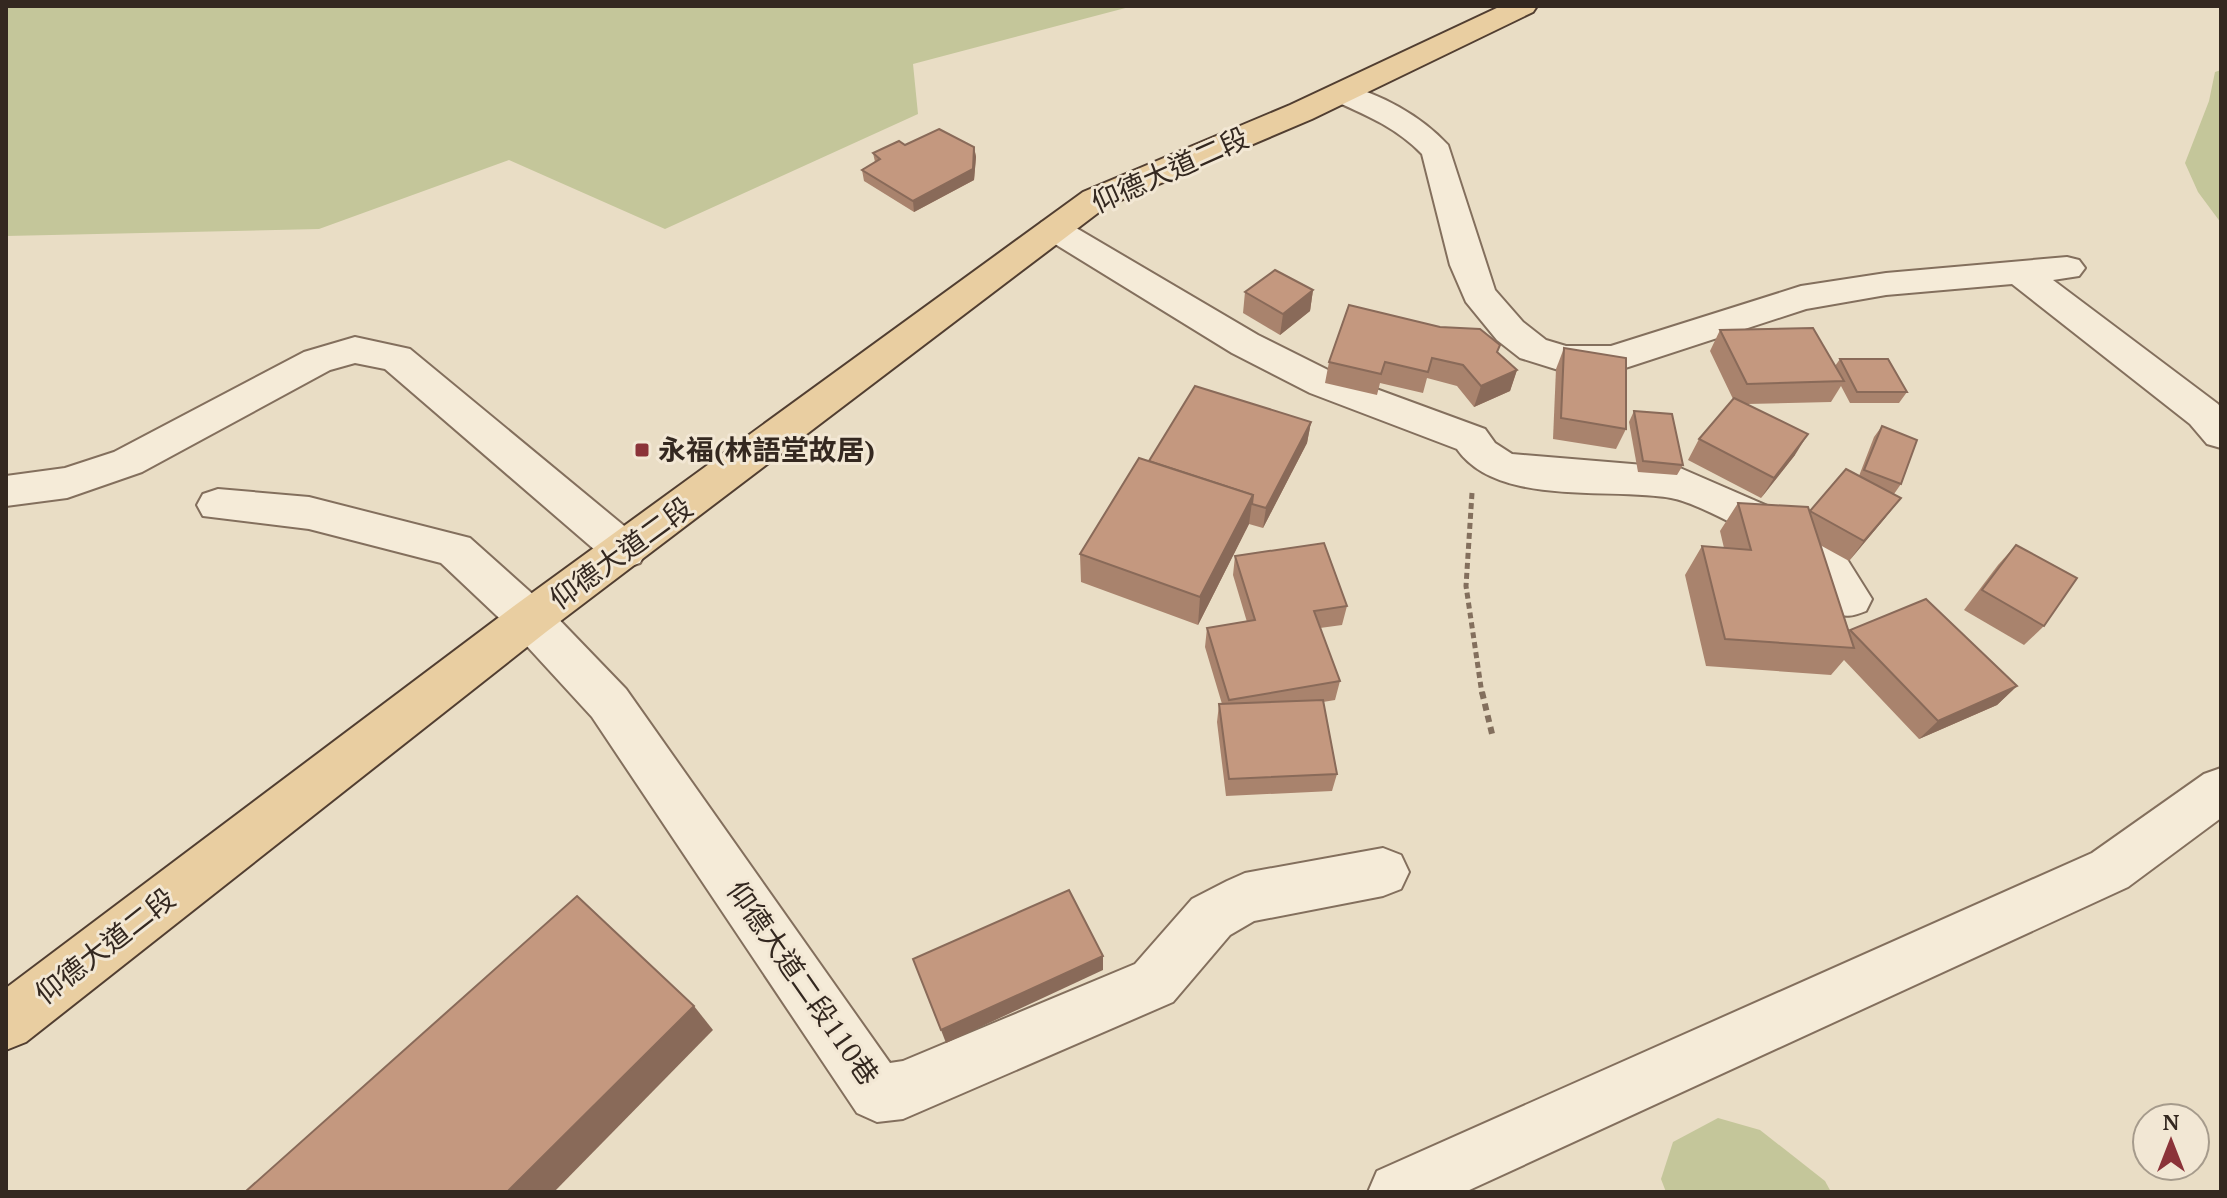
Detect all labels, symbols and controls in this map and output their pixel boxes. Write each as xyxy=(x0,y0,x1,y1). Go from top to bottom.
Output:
street label: 仰德大道二段 xyxy=(1086,118,1254,221)
place label: 永福(林語堂故居) xyxy=(658,431,875,468)
marker: 永福(林語堂故居) xyxy=(633,441,651,459)
street label: 仰德大道二段 xyxy=(542,488,700,617)
street label: 仰德大道二段110巷 xyxy=(719,873,888,1092)
street label: 仰德大道二段 xyxy=(27,879,182,1012)
north arrow xyxy=(2131,1102,2211,1182)
text: N xyxy=(2163,1107,2180,1136)

